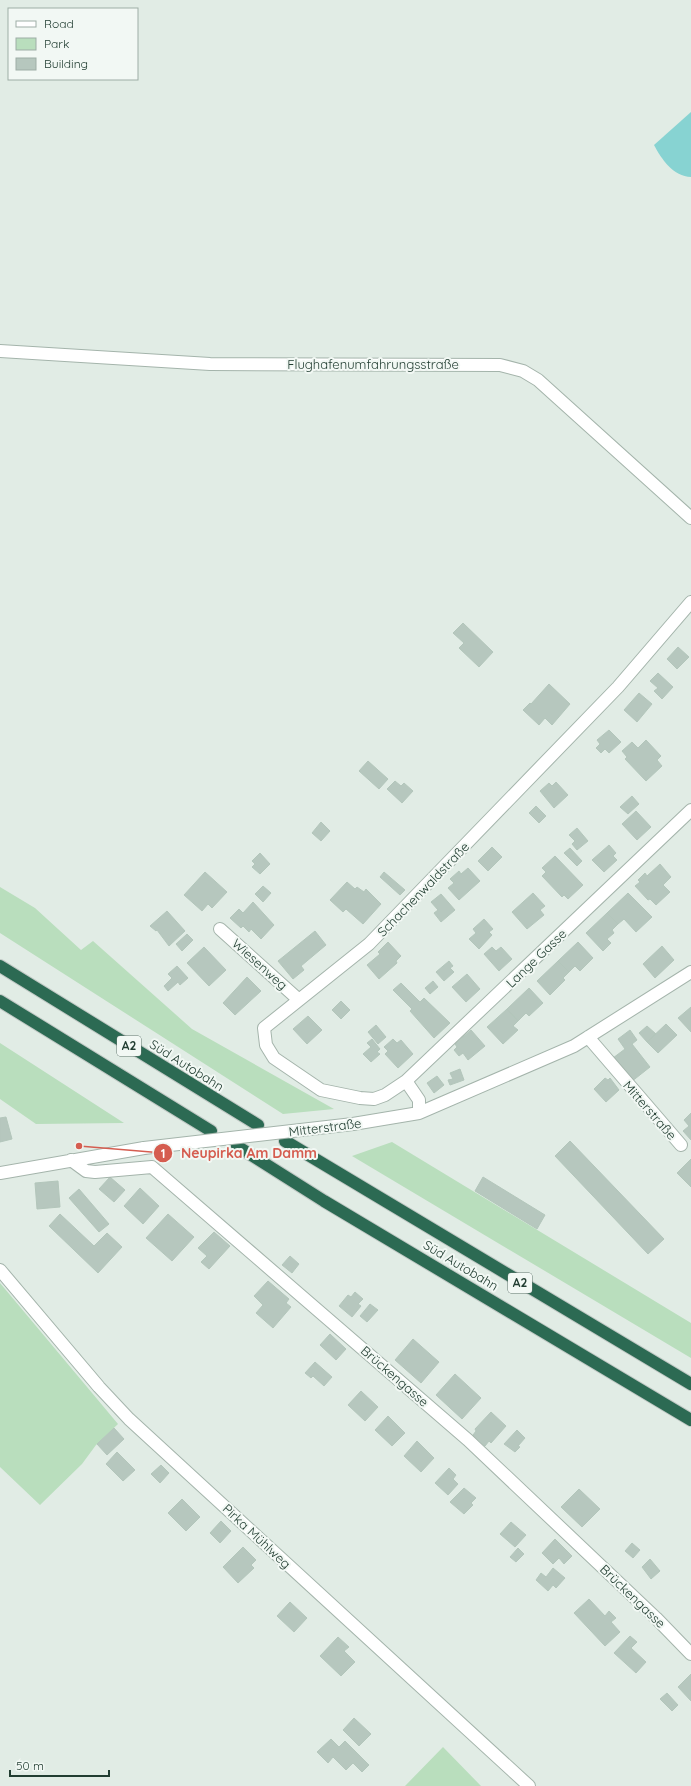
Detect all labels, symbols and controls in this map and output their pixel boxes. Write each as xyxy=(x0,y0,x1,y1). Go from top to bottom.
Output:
legend xyxy=(8,8,138,80)
text: Road xyxy=(44,16,74,31)
text: Park xyxy=(44,36,69,51)
text: Building xyxy=(44,56,88,71)
street label: Flughafenumfahrungsstraße xyxy=(287,356,459,372)
street label: Schachenwaldstraße xyxy=(374,838,472,940)
street label: Lange Gasse xyxy=(502,925,570,991)
street label: Wiesenweg xyxy=(229,935,291,993)
road number: A2 xyxy=(117,1036,141,1056)
street label: Süd Autobahn xyxy=(147,1036,227,1094)
street label: Mitterstraße xyxy=(620,1077,680,1143)
street label: Mitterstraße xyxy=(288,1115,362,1139)
callout: Neupirka Am Damm xyxy=(153,1140,325,1166)
text: Neupirka Am Damm xyxy=(181,1144,317,1162)
text: 1 xyxy=(161,1146,165,1161)
street label: Süd Autobahn xyxy=(421,1236,501,1294)
road number: A2 xyxy=(508,1273,532,1293)
street label: Brückengasse xyxy=(358,1342,432,1410)
street label: Pirka Mühlweg xyxy=(220,1500,294,1572)
street label: Brückengasse xyxy=(597,1561,669,1631)
scale bar xyxy=(10,1752,109,1778)
text: 50 m xyxy=(16,1758,44,1773)

